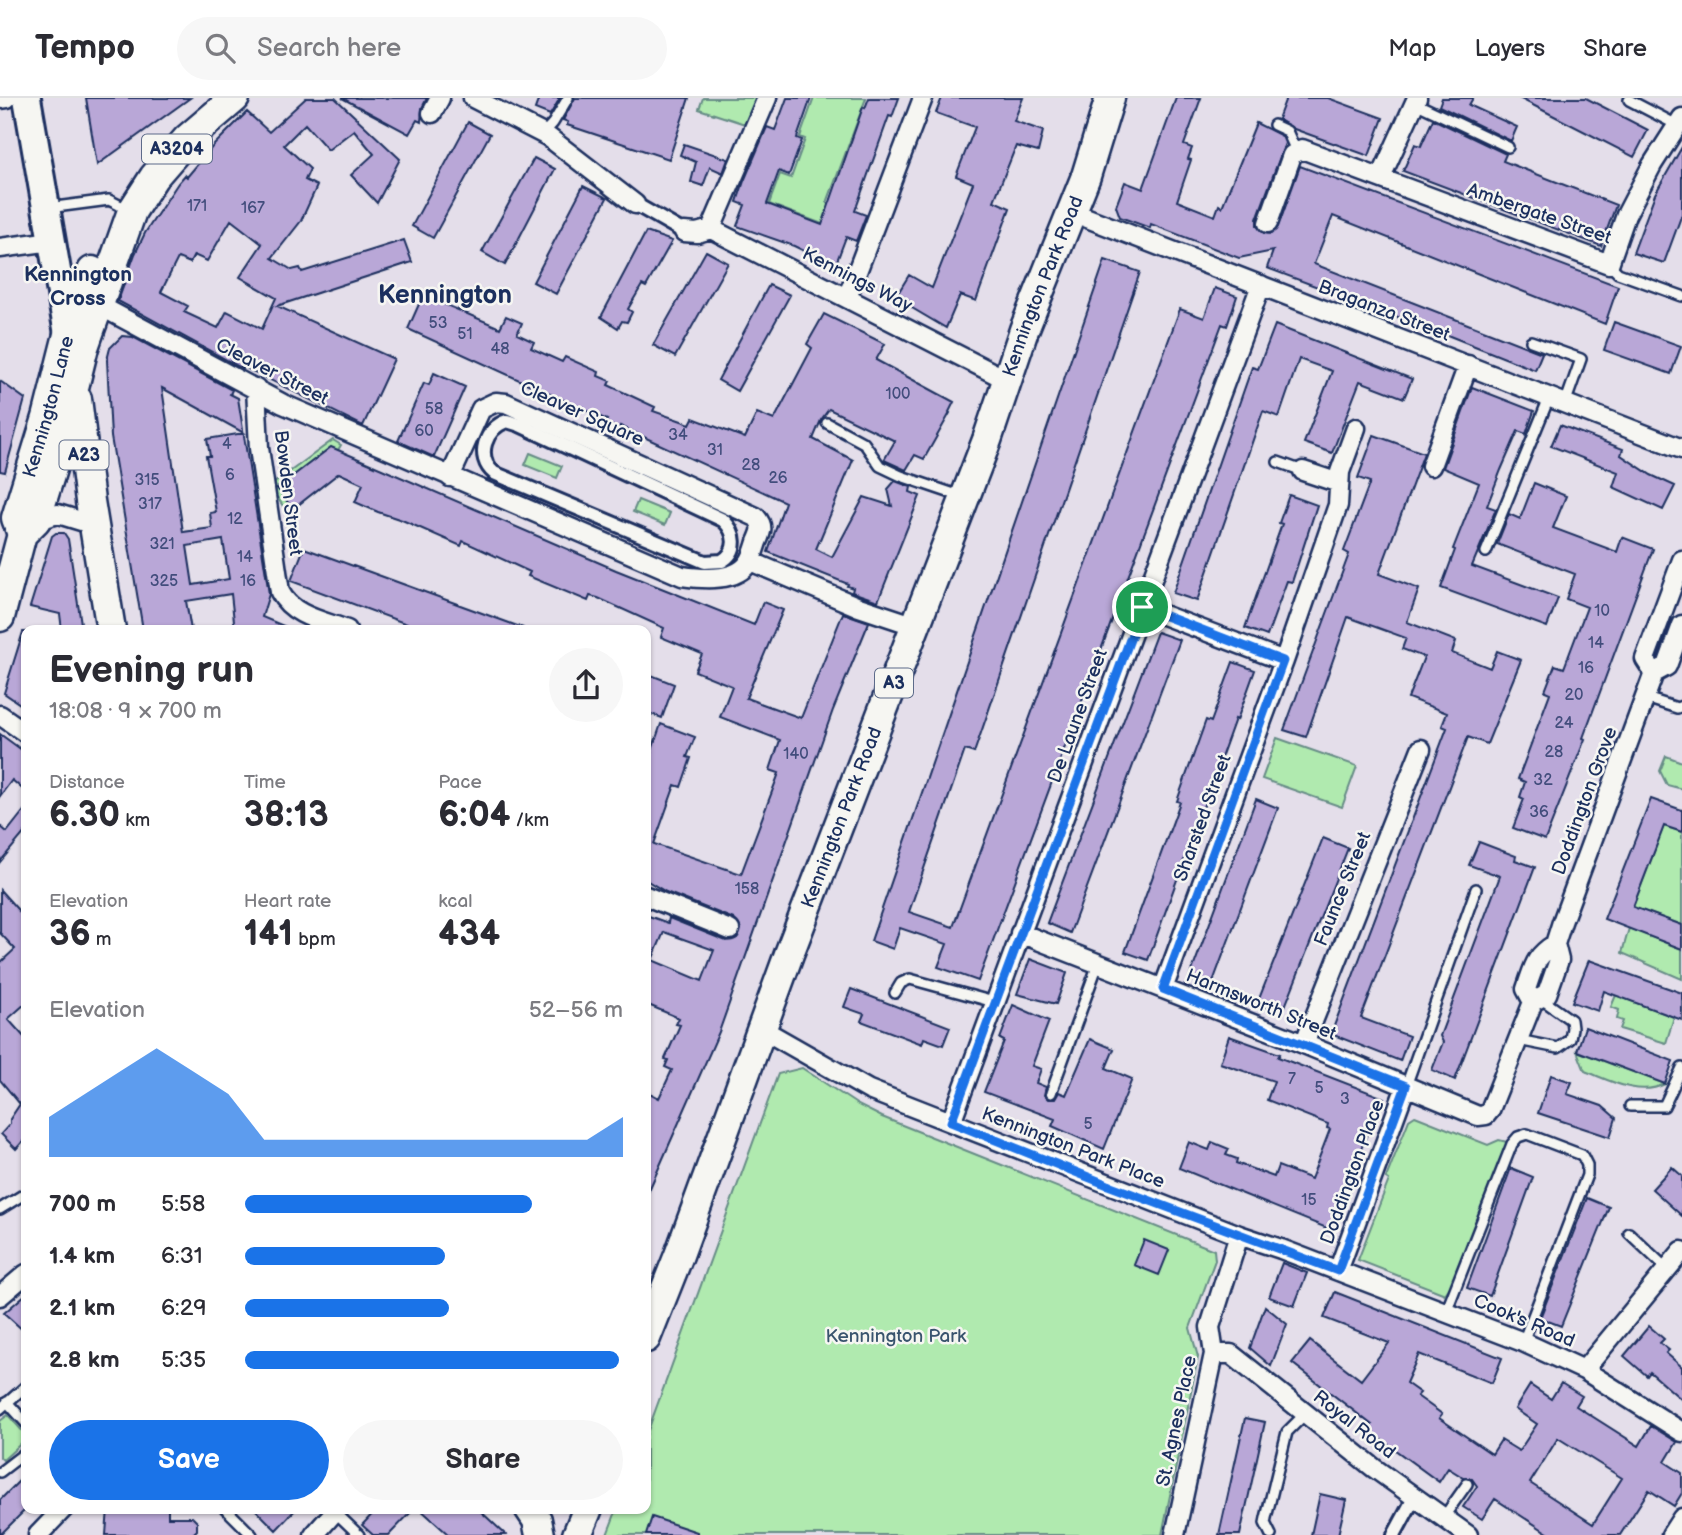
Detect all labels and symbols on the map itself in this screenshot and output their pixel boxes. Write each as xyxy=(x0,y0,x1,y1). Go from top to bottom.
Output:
road number: A3204 xyxy=(142,134,212,164)
street label: Ambergate Street xyxy=(1464,179,1614,250)
street label: Kennington Park Road xyxy=(998,193,1088,380)
house number: 171 xyxy=(187,197,207,216)
house number: 167 xyxy=(241,199,265,218)
street label: Kennings Way xyxy=(798,242,916,318)
district label: Kennington Cross xyxy=(24,262,132,311)
street label: Braganza Street xyxy=(1315,275,1453,347)
district label: Kennington xyxy=(378,280,512,311)
house number: 53 xyxy=(428,314,448,333)
house number: 51 xyxy=(457,325,473,344)
street label: Kennington Lane xyxy=(18,334,79,480)
street label: Cleaver Street xyxy=(212,334,332,410)
house number: 48 xyxy=(490,340,510,359)
street label: Cleaver Square xyxy=(517,376,647,452)
house number: 100 xyxy=(885,385,911,404)
house number: 58 xyxy=(425,400,443,419)
house number: 60 xyxy=(414,422,434,441)
house number: 34 xyxy=(668,426,688,445)
street label: Bowden Street xyxy=(269,429,307,557)
house number: 4 xyxy=(222,435,232,454)
road number: A23 xyxy=(60,440,108,470)
house number: 31 xyxy=(707,441,723,460)
house number: 28 xyxy=(742,456,760,475)
house number: 6 xyxy=(225,466,235,485)
house number: 26 xyxy=(768,469,788,488)
house number: 315 xyxy=(134,471,160,490)
house number: 317 xyxy=(138,495,162,514)
house number: 12 xyxy=(227,510,243,529)
house number: 321 xyxy=(149,535,175,554)
house number: 14 xyxy=(237,548,253,567)
house number: 325 xyxy=(150,572,178,591)
house number: 16 xyxy=(240,572,256,591)
pin xyxy=(1112,577,1172,637)
house number: 10 xyxy=(1594,602,1610,621)
house number: 14 xyxy=(1588,634,1604,653)
street label: De Laune Street xyxy=(1043,646,1113,786)
house number: 16 xyxy=(1578,659,1594,678)
road number: A3 xyxy=(875,668,913,698)
house number: 20 xyxy=(1565,686,1583,705)
house number: 24 xyxy=(1555,714,1574,733)
street label: Kennington Park Road xyxy=(796,724,887,911)
street label: Doddington Grove xyxy=(1548,724,1622,878)
house number: 28 xyxy=(1545,743,1563,762)
house number: 140 xyxy=(783,745,809,764)
street label: Sharsted Street xyxy=(1169,751,1237,885)
house number: 32 xyxy=(1533,771,1553,790)
house number: 36 xyxy=(1529,803,1549,822)
street label: Faunce Street xyxy=(1310,828,1376,949)
house number: 158 xyxy=(735,880,759,899)
street label: Harmsworth Street xyxy=(1182,964,1340,1046)
house number: 7 xyxy=(1288,1070,1296,1089)
house number: 5 xyxy=(1314,1079,1324,1098)
house number: 3 xyxy=(1340,1090,1350,1109)
street label: Doddington Place xyxy=(1316,1096,1390,1248)
street label: Kennington Park Place xyxy=(978,1102,1168,1194)
house number: 5 xyxy=(1083,1115,1093,1134)
house number: 15 xyxy=(1301,1191,1317,1210)
street label: Cook's Road xyxy=(1470,1289,1578,1353)
park label: Kennington Park xyxy=(826,1325,967,1348)
street label: St. Agnes Place xyxy=(1152,1354,1202,1488)
street label: Royal Road xyxy=(1308,1386,1400,1464)

